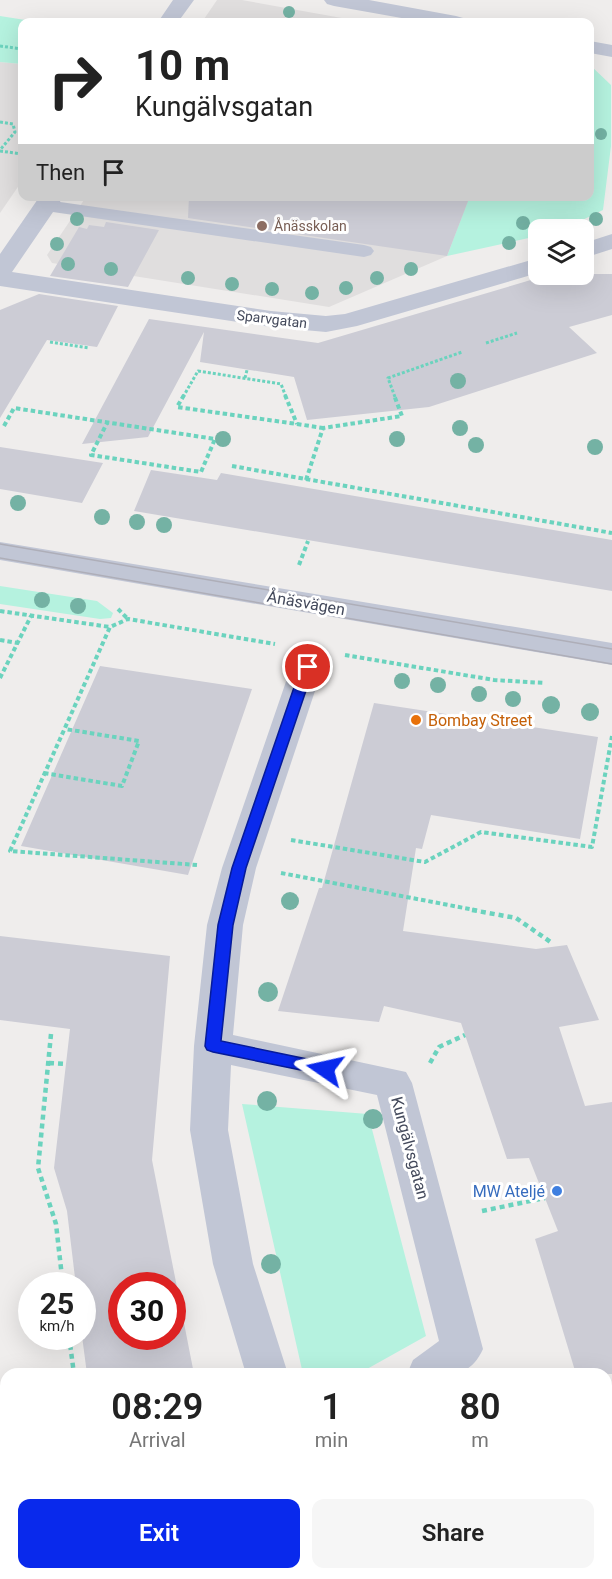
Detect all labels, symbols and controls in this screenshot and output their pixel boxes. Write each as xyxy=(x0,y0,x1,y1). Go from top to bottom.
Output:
text: 10 m xyxy=(135,41,230,90)
icon: right xyxy=(36,42,114,120)
text: Kungälvsgatan xyxy=(135,91,313,123)
icon: arrive xyxy=(97,156,130,189)
text: Then xyxy=(36,160,85,185)
place label: Ånässkolan xyxy=(274,217,347,234)
marker: Ånässkolan xyxy=(255,219,269,233)
map controls xyxy=(528,219,594,285)
button: layers xyxy=(528,219,594,285)
street label: Sparvgatan xyxy=(236,307,308,331)
street label: Ånäsvägen xyxy=(266,586,347,619)
pin xyxy=(282,641,333,692)
icon: arrive xyxy=(291,650,324,683)
place label: Bombay Street xyxy=(428,711,532,730)
marker: Bombay Street xyxy=(409,713,423,727)
position arrow xyxy=(293,1037,357,1101)
street label: Kungälvsgatan xyxy=(387,1095,433,1201)
place label: MW Ateljé xyxy=(473,1182,545,1201)
marker: MW Ateljé xyxy=(550,1184,564,1198)
speed limit sign: 30 xyxy=(108,1272,186,1350)
text: 25 xyxy=(40,1286,74,1321)
text: km/h xyxy=(39,1317,75,1335)
text: 08:29 xyxy=(111,1386,203,1428)
text: 1 xyxy=(321,1386,342,1428)
text: 80 xyxy=(460,1386,501,1428)
text: Arrival xyxy=(129,1428,186,1452)
text: min xyxy=(315,1428,348,1452)
text: m xyxy=(471,1428,489,1452)
button: Exit xyxy=(18,1499,300,1568)
button: Share xyxy=(312,1499,594,1568)

